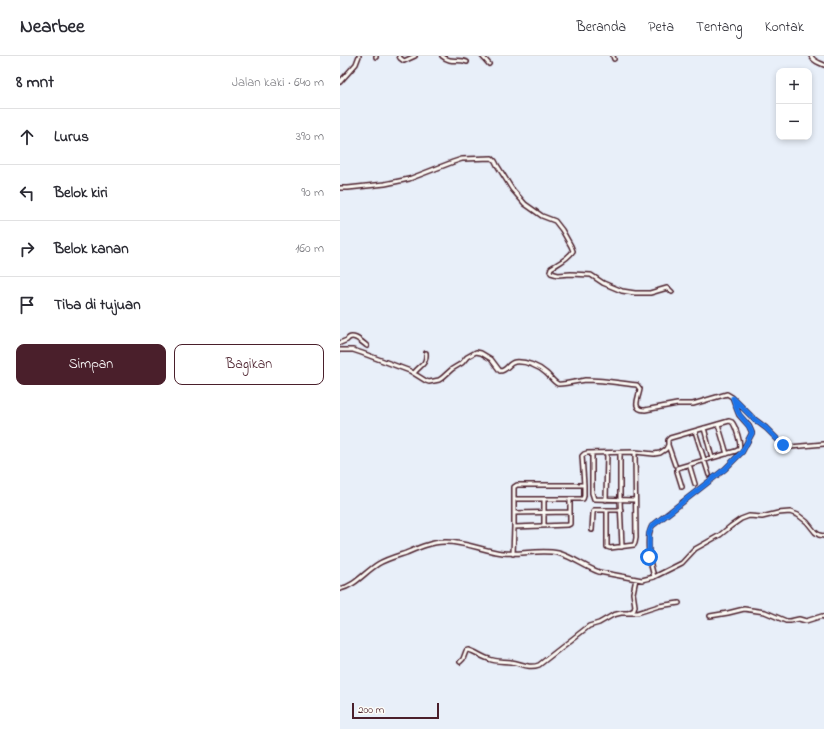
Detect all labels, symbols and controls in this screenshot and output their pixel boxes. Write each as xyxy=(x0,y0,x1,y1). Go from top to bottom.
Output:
text: Nearbee xyxy=(20,14,85,41)
text: Beranda xyxy=(576,17,626,38)
text: Peta xyxy=(648,17,674,38)
text: Tentang xyxy=(696,17,743,38)
text: Kontak xyxy=(765,17,804,38)
map controls xyxy=(776,68,812,140)
button: + xyxy=(776,68,812,104)
text: 8 mnt xyxy=(16,70,54,95)
text: Jalan kaki · 640 m xyxy=(232,73,324,92)
button: − xyxy=(776,104,812,140)
icon: ahead xyxy=(16,126,38,148)
text: Lurus xyxy=(54,126,89,148)
text: 390 m xyxy=(296,127,324,146)
icon: left xyxy=(16,182,38,204)
text: Belok kiri xyxy=(54,182,108,204)
text: 90 m xyxy=(301,183,324,202)
icon: right xyxy=(16,238,38,260)
text: Belok kanan xyxy=(54,238,129,260)
text: 160 m xyxy=(295,239,324,258)
icon: arrive xyxy=(16,294,38,316)
text: Tiba di tujuan xyxy=(54,294,141,316)
button: Simpan xyxy=(16,344,166,385)
button: Bagikan xyxy=(174,344,324,385)
route end xyxy=(774,436,792,454)
route start xyxy=(640,548,658,566)
scale bar xyxy=(352,701,439,720)
text: 200 m xyxy=(358,702,384,718)

